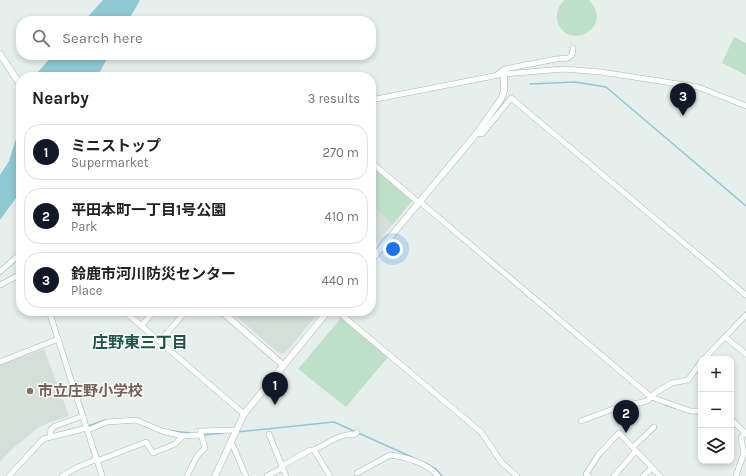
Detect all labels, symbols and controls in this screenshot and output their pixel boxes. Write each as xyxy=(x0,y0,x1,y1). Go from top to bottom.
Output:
search box xyxy=(16,16,376,60)
icon: search xyxy=(30,27,52,49)
text: Search here xyxy=(62,29,143,47)
pin: 3 xyxy=(670,83,696,116)
text: Nearby xyxy=(32,88,89,108)
text: 3 results xyxy=(308,91,360,106)
text: ミニストップ xyxy=(71,137,161,155)
text: 1 xyxy=(44,145,48,160)
text: 270 m xyxy=(322,145,359,160)
text: Supermarket xyxy=(71,155,149,170)
text: 平田本町一丁目1号公園 xyxy=(71,201,226,219)
text: 2 xyxy=(42,209,50,224)
text: 410 m xyxy=(324,209,359,224)
text: Park xyxy=(71,219,97,234)
your location xyxy=(383,239,403,259)
text: 鈴鹿市河川防災センター xyxy=(71,265,236,283)
text: 3 xyxy=(42,273,50,288)
text: 440 m xyxy=(322,273,359,288)
text: Place xyxy=(71,283,102,298)
district label: 庄野東三丁目 xyxy=(92,333,188,352)
map controls xyxy=(698,356,734,464)
button: + xyxy=(698,356,734,392)
pin: 1 xyxy=(262,372,288,405)
place label: 市立庄野小学校 xyxy=(38,382,143,400)
marker: 市立庄野小学校 xyxy=(25,386,35,396)
button: − xyxy=(698,392,734,428)
pin: 2 xyxy=(613,400,639,433)
button: layers xyxy=(698,428,734,464)

